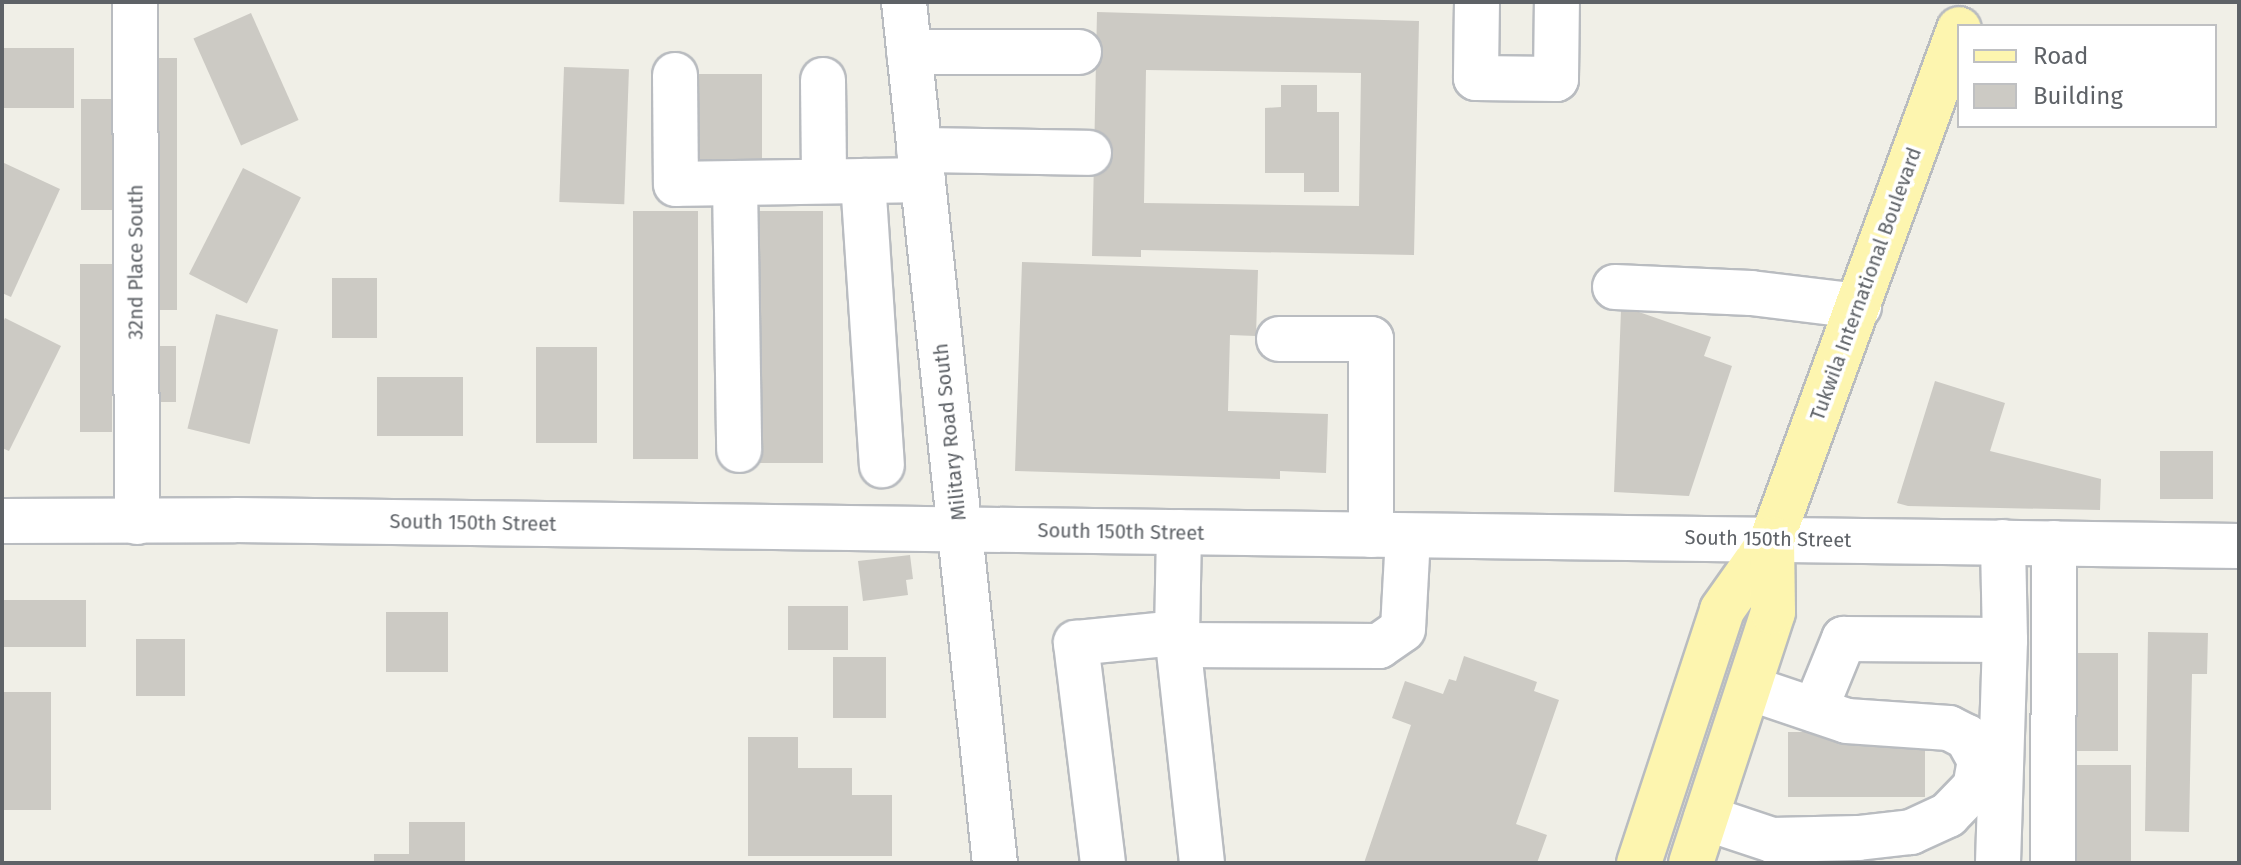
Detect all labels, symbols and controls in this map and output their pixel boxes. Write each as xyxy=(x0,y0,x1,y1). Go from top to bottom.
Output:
legend xyxy=(1957,24,2217,128)
text: Road xyxy=(2033,42,2088,70)
text: Building xyxy=(2033,82,2123,110)
street label: Tukwila International Boulevard xyxy=(1805,144,1927,424)
street label: 32nd Place South xyxy=(124,184,148,340)
street label: Military Road South xyxy=(929,342,971,522)
street label: South 150th Street xyxy=(389,510,557,536)
street label: South 150th Street xyxy=(1037,519,1205,545)
street label: South 150th Street xyxy=(1684,526,1852,552)

